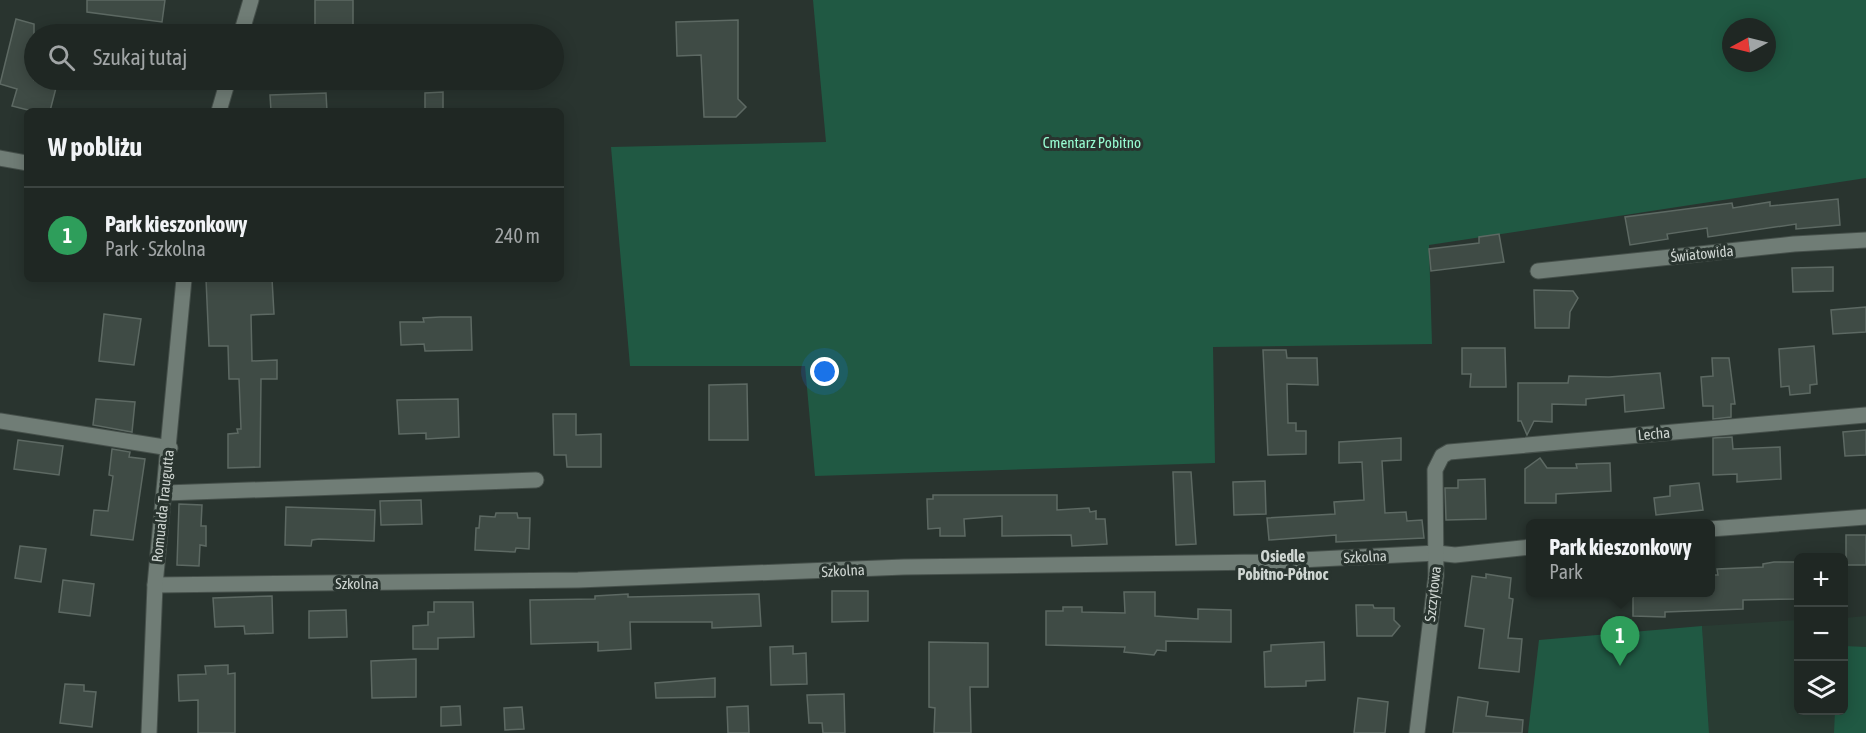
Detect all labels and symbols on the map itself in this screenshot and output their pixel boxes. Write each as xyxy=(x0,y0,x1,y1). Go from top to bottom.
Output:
north arrow xyxy=(1722,18,1776,72)
park label: Cmentarz Pobitno xyxy=(1043,134,1141,151)
street label: Światowida xyxy=(1670,242,1734,265)
your location xyxy=(810,357,839,386)
street label: Lecha xyxy=(1637,424,1671,443)
street label: Romualda Traugutta xyxy=(148,449,177,563)
district label: Osiedle Pobitno-Północ xyxy=(1238,547,1329,583)
street label: Szkolna xyxy=(1343,547,1387,566)
street label: Szkolna xyxy=(821,561,865,580)
street label: Szczytowa xyxy=(1421,565,1444,622)
street label: Szkolna xyxy=(335,575,379,592)
pin: 1 xyxy=(1600,616,1640,666)

